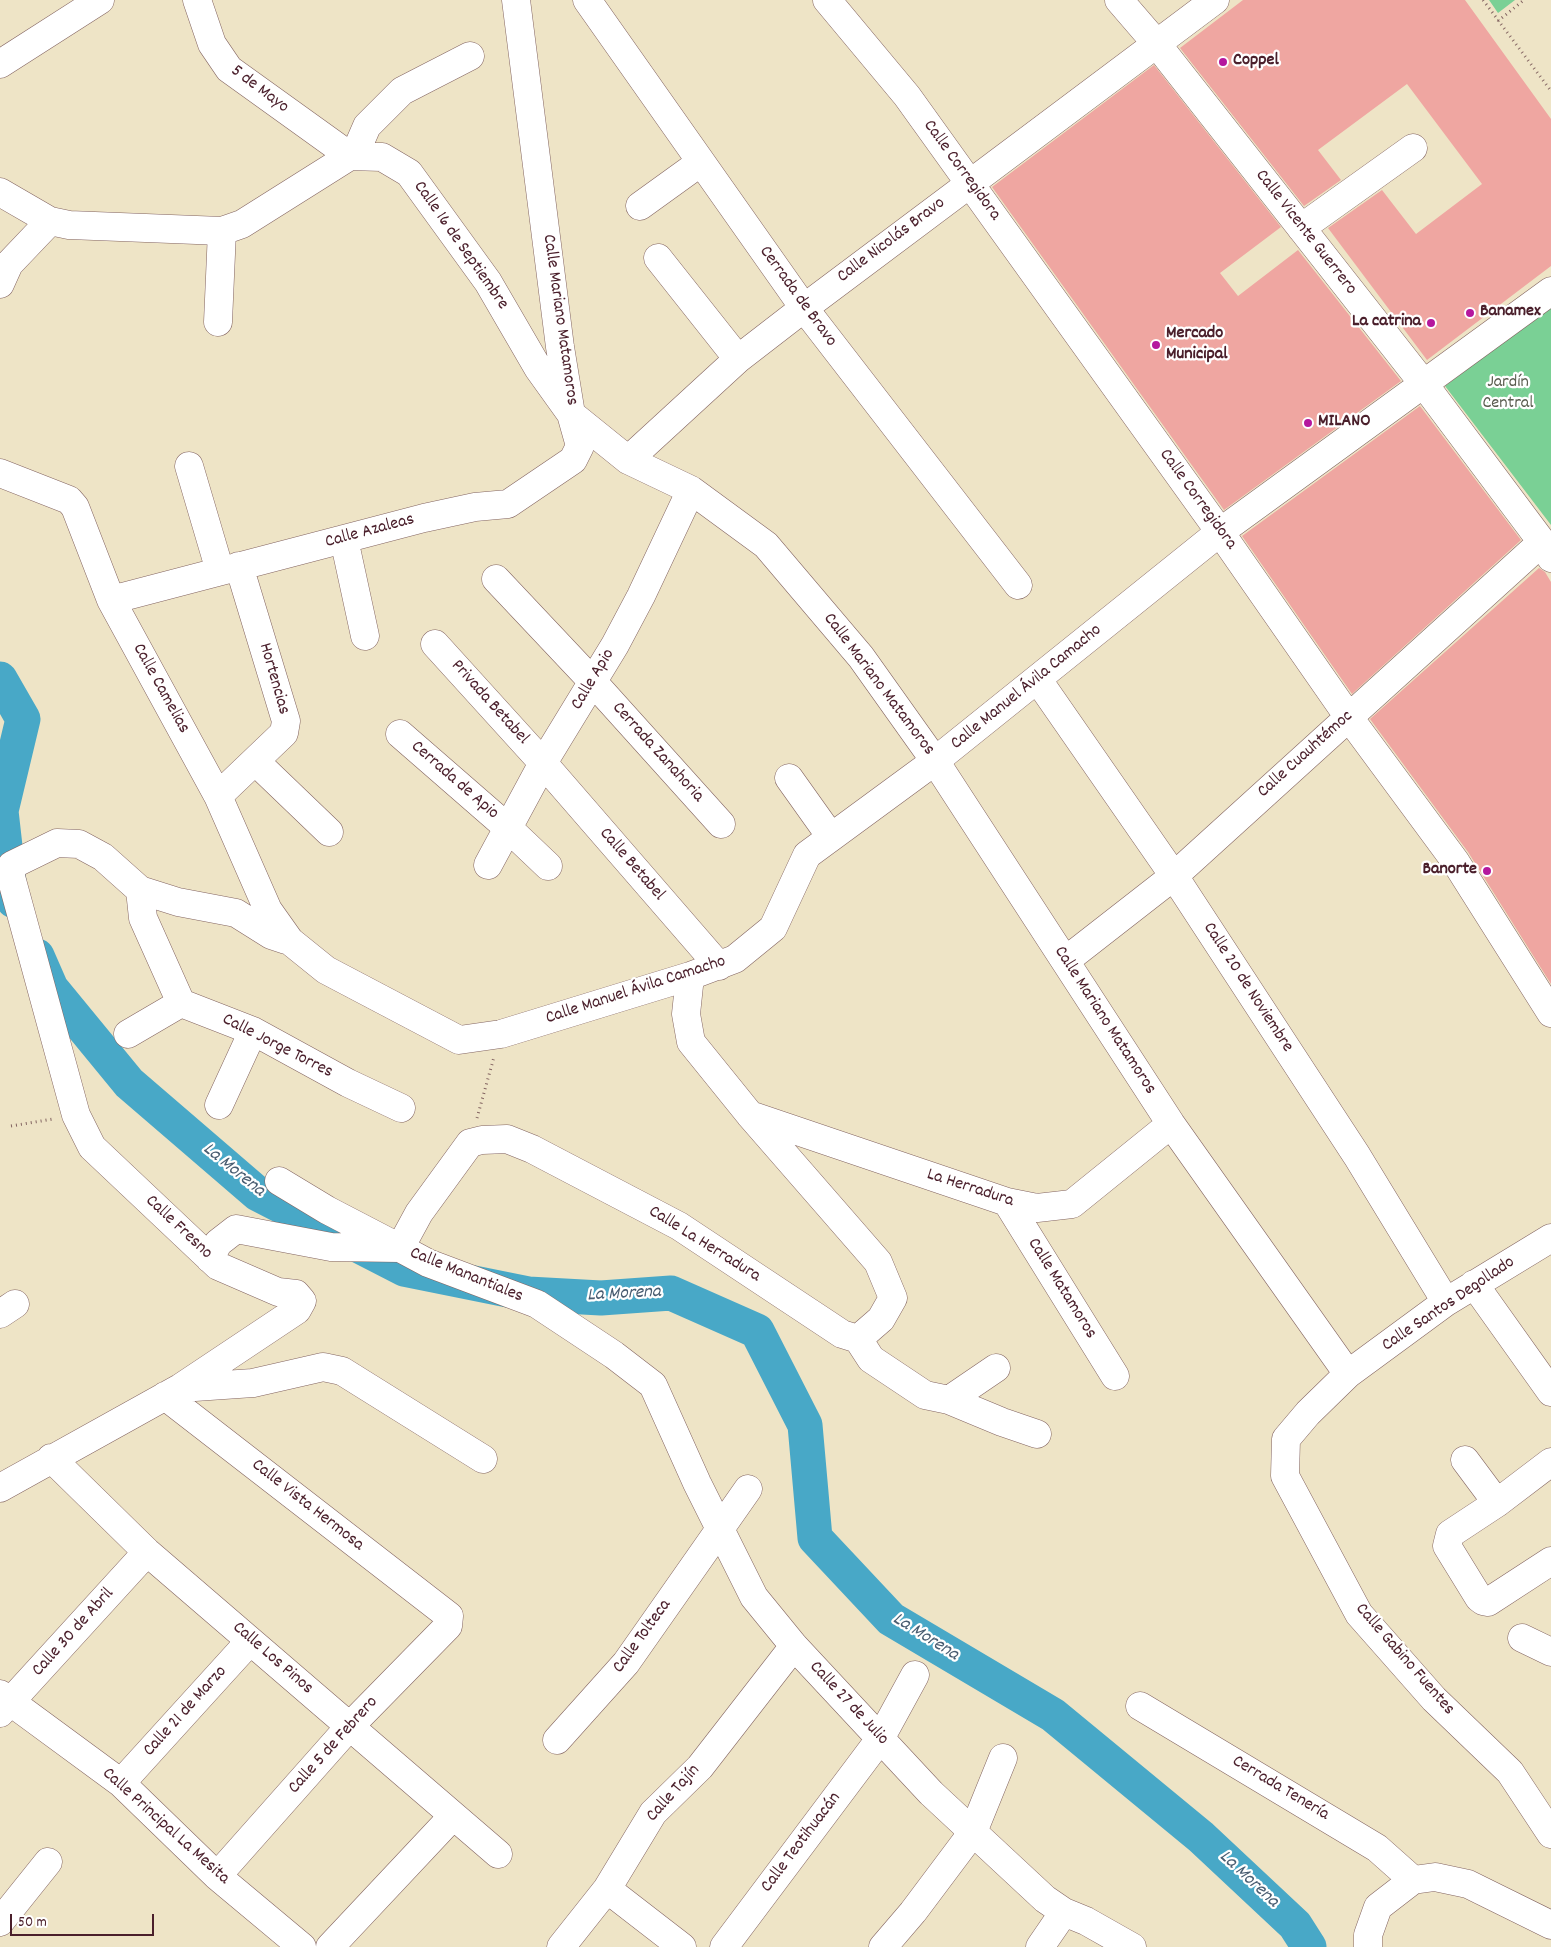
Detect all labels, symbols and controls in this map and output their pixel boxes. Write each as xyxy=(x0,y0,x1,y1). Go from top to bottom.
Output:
place label: Coppel xyxy=(1233,51,1279,73)
marker: Coppel xyxy=(1217,56,1229,68)
street label: 5 de Mayo xyxy=(226,61,292,119)
street label: Calle Corregidora xyxy=(917,117,1005,225)
street label: Calle Vicente Guerrero xyxy=(1249,166,1361,300)
street label: Calle 16 de Septiembre xyxy=(408,178,512,314)
street label: Calle Nicolás Bravo xyxy=(834,193,950,289)
street label: Calle Mariano Matamoros xyxy=(536,233,582,407)
street label: Cerrada de Bravo xyxy=(753,242,841,352)
place label: Banamex xyxy=(1480,302,1541,324)
marker: Banamex xyxy=(1464,307,1476,319)
place label: La catrina xyxy=(1352,312,1421,334)
marker: La catrina xyxy=(1425,317,1437,329)
place label: Mercado Municipal xyxy=(1166,324,1227,366)
marker: Mercado Municipal xyxy=(1150,339,1162,351)
park label: Jardín Central xyxy=(1482,373,1534,416)
place label: MILANO xyxy=(1318,412,1371,434)
marker: MILANO xyxy=(1302,417,1314,429)
street label: Calle Corregidora xyxy=(1153,446,1241,554)
street label: Calle Azaleas xyxy=(323,510,417,554)
street label: Calle Mariano Matamoros xyxy=(817,610,939,760)
street label: Calle Manuel Ávila Camacho xyxy=(947,620,1107,756)
street label: Calle Camelias xyxy=(127,640,193,738)
street label: Hortencias xyxy=(253,641,293,717)
street label: Calle Apio xyxy=(567,646,621,714)
street label: Privada Betabel xyxy=(445,656,533,750)
street label: Cerrada Zanahoria xyxy=(606,698,708,808)
street label: Calle Cuauhtémoc xyxy=(1254,706,1358,804)
street label: Cerrada de Apio xyxy=(406,737,502,825)
street label: Calle Betabel xyxy=(593,824,669,906)
place label: Banorte xyxy=(1422,860,1477,882)
marker: Banorte xyxy=(1481,865,1493,877)
street label: Calle 20 de Noviembre xyxy=(1197,919,1297,1057)
street label: Calle Mariano Matamoros xyxy=(1048,943,1160,1099)
street label: Calle Manuel Ávila Camacho xyxy=(543,952,729,1030)
street label: Calle Jorge Torres xyxy=(218,1010,336,1084)
water label: La Morena xyxy=(197,1139,269,1203)
street label: La Herradura xyxy=(924,1165,1016,1213)
street label: Calle Fresno xyxy=(140,1191,216,1265)
street label: Calle La Herradura xyxy=(644,1202,764,1288)
street label: Calle Matamoros xyxy=(1021,1235,1101,1343)
street label: Calle Manantiales xyxy=(406,1243,526,1309)
street label: Calle Santos Degollado xyxy=(1378,1253,1520,1357)
water label: La Morena xyxy=(587,1282,661,1308)
street label: Calle Vista Hermosa xyxy=(246,1455,368,1557)
street label: Calle 30 de Abril xyxy=(28,1584,120,1682)
street label: Calle Tolteca xyxy=(609,1596,677,1678)
street label: Calle Gabino Fuentes xyxy=(1350,1600,1458,1720)
water label: La Morena xyxy=(888,1609,962,1667)
street label: Calle Los Pinos xyxy=(227,1618,317,1700)
street label: Calle 27 de Julio xyxy=(804,1657,892,1751)
street label: Calle 21 de Marzo xyxy=(140,1662,232,1762)
street label: Calle 5 de Febrero xyxy=(285,1693,383,1799)
street label: Cerrada Tenería xyxy=(1228,1752,1332,1826)
street label: Calle Tajín xyxy=(643,1761,705,1827)
street label: Calle Principal La Mesita xyxy=(97,1764,233,1890)
street label: Calle Teotihuacán xyxy=(757,1789,847,1897)
water label: La Morena xyxy=(1213,1847,1283,1913)
scale bar xyxy=(12,1904,156,1936)
text: 50 m xyxy=(18,1912,47,1934)

